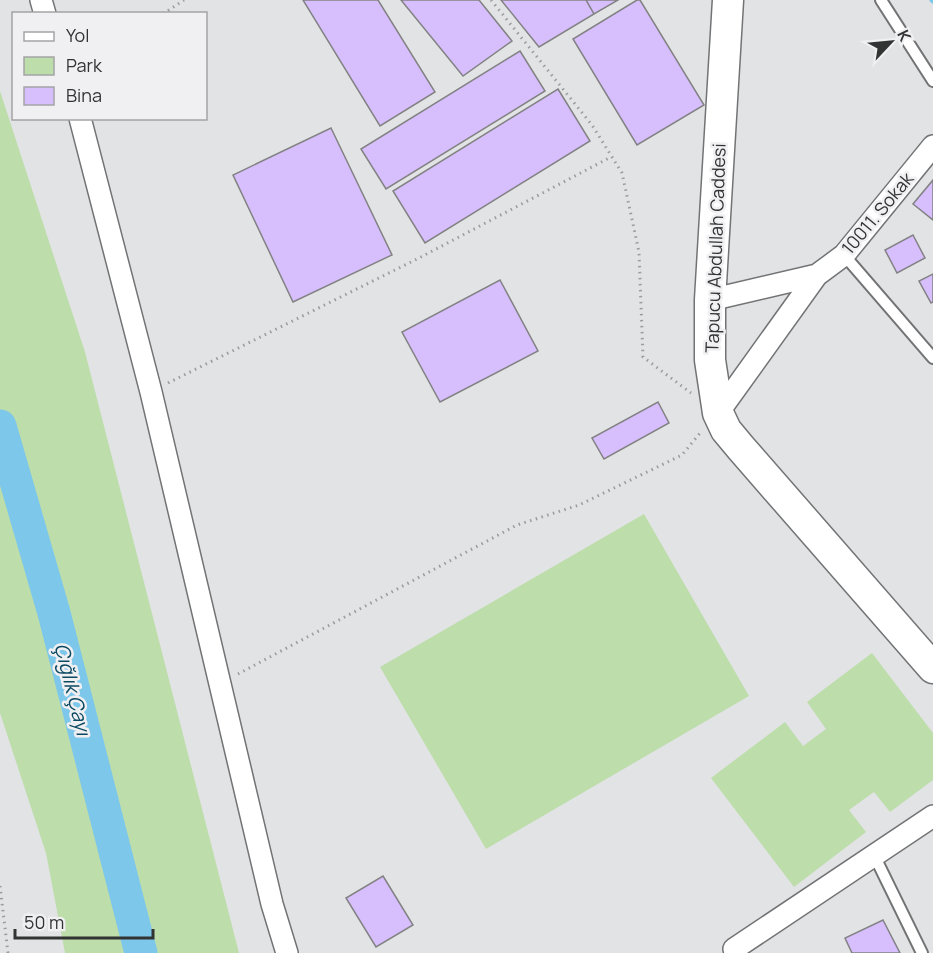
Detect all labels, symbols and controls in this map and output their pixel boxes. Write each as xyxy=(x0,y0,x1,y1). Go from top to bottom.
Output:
legend xyxy=(12,12,207,120)
north arrow xyxy=(861,12,921,72)
text: Yol xyxy=(66,23,89,47)
text: K xyxy=(892,26,917,45)
text: Park xyxy=(66,53,103,77)
text: Bina xyxy=(66,83,102,107)
street label: Tapucu Abdullah Caddesi xyxy=(699,143,731,353)
street label: 10011. Sokak xyxy=(836,166,919,259)
water label: Çığlık Çayı xyxy=(49,640,98,739)
scale bar xyxy=(15,902,153,940)
text: 50 m xyxy=(24,910,64,934)

